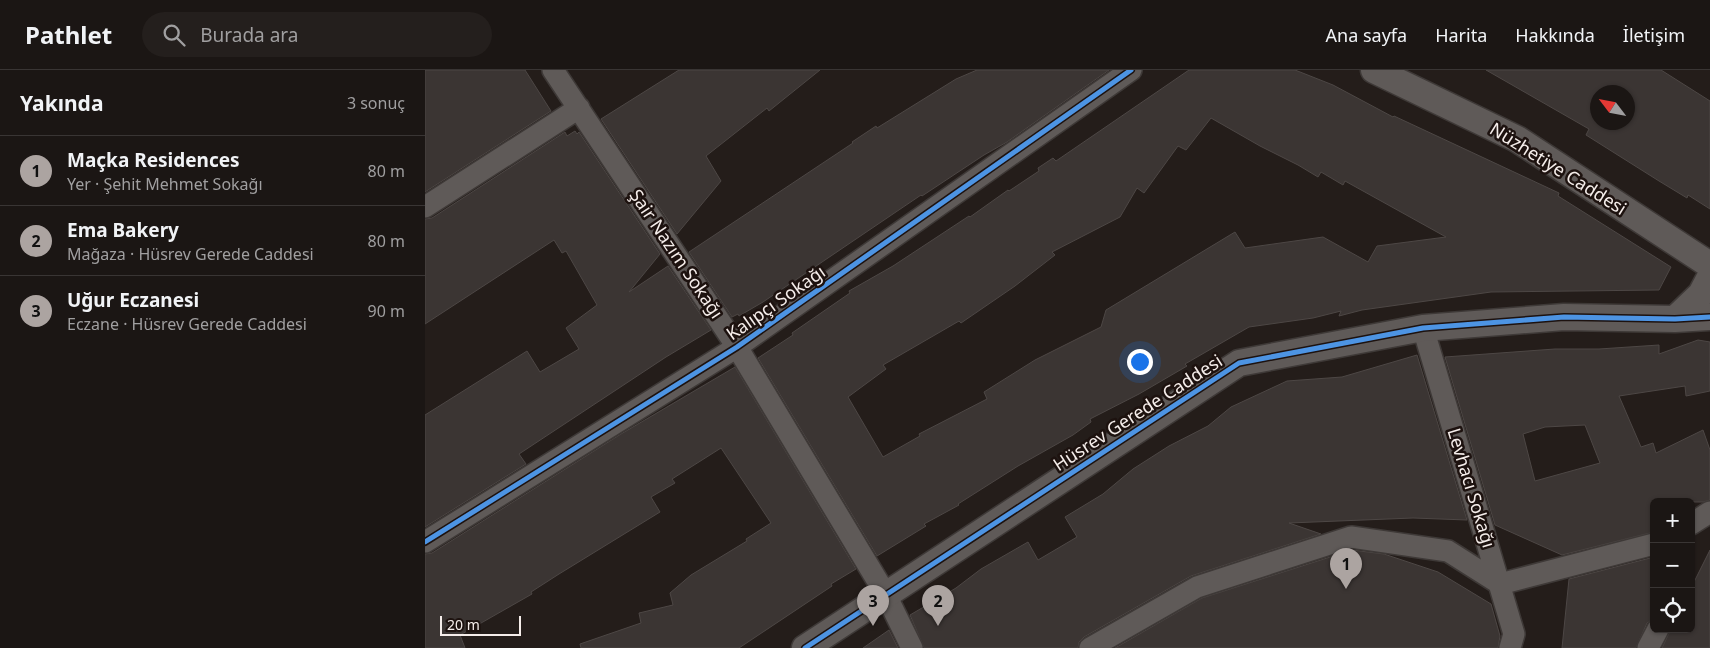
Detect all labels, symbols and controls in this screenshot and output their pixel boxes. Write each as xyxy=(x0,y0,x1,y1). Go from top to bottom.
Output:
search box xyxy=(142,12,492,57)
text: Pathlet xyxy=(25,18,112,51)
icon: search xyxy=(160,21,188,49)
text: Burada ara xyxy=(200,22,299,48)
text: Ana sayfa xyxy=(1326,23,1407,47)
text: Harita xyxy=(1435,23,1487,47)
text: Hakkında xyxy=(1515,23,1595,47)
text: İletişim xyxy=(1623,23,1685,47)
north arrow xyxy=(1590,85,1635,130)
text: Yakında xyxy=(20,89,103,117)
text: 3 sonuç xyxy=(347,92,405,114)
street label: Nüzhetiye Caddesi xyxy=(1486,116,1631,220)
text: Maçka Residences xyxy=(67,147,240,173)
text: 1 xyxy=(31,160,41,182)
text: 80 m xyxy=(368,160,405,182)
text: Yer · Şehit Mehmet Sokağı xyxy=(67,173,263,195)
street label: Şair Nazım Sokağı xyxy=(625,184,729,323)
text: Ema Bakery xyxy=(67,217,179,243)
text: 2 xyxy=(31,230,41,252)
text: 80 m xyxy=(368,230,405,252)
text: Mağaza · Hüsrev Gerede Caddesi xyxy=(67,243,314,265)
street label: Kalıpçı Sokağı xyxy=(721,259,830,345)
text: Uğur Eczanesi xyxy=(67,287,199,313)
text: 3 xyxy=(31,300,41,322)
text: 90 m xyxy=(368,300,405,322)
text: Eczane · Hüsrev Gerede Caddesi xyxy=(67,313,307,335)
street label: Hüsrev Gerede Caddesi xyxy=(1048,348,1227,476)
your location xyxy=(1127,349,1153,375)
street label: Levhacı Sokağı xyxy=(1442,425,1502,550)
map controls xyxy=(1650,498,1695,633)
button: + xyxy=(1650,498,1695,543)
button: − xyxy=(1650,543,1695,588)
pin: 1 xyxy=(1330,548,1362,589)
pin: 3 xyxy=(857,585,889,626)
pin: 2 xyxy=(922,585,954,626)
button: locate xyxy=(1650,588,1695,633)
scale bar xyxy=(440,613,521,636)
text: 20 m xyxy=(447,615,480,634)

